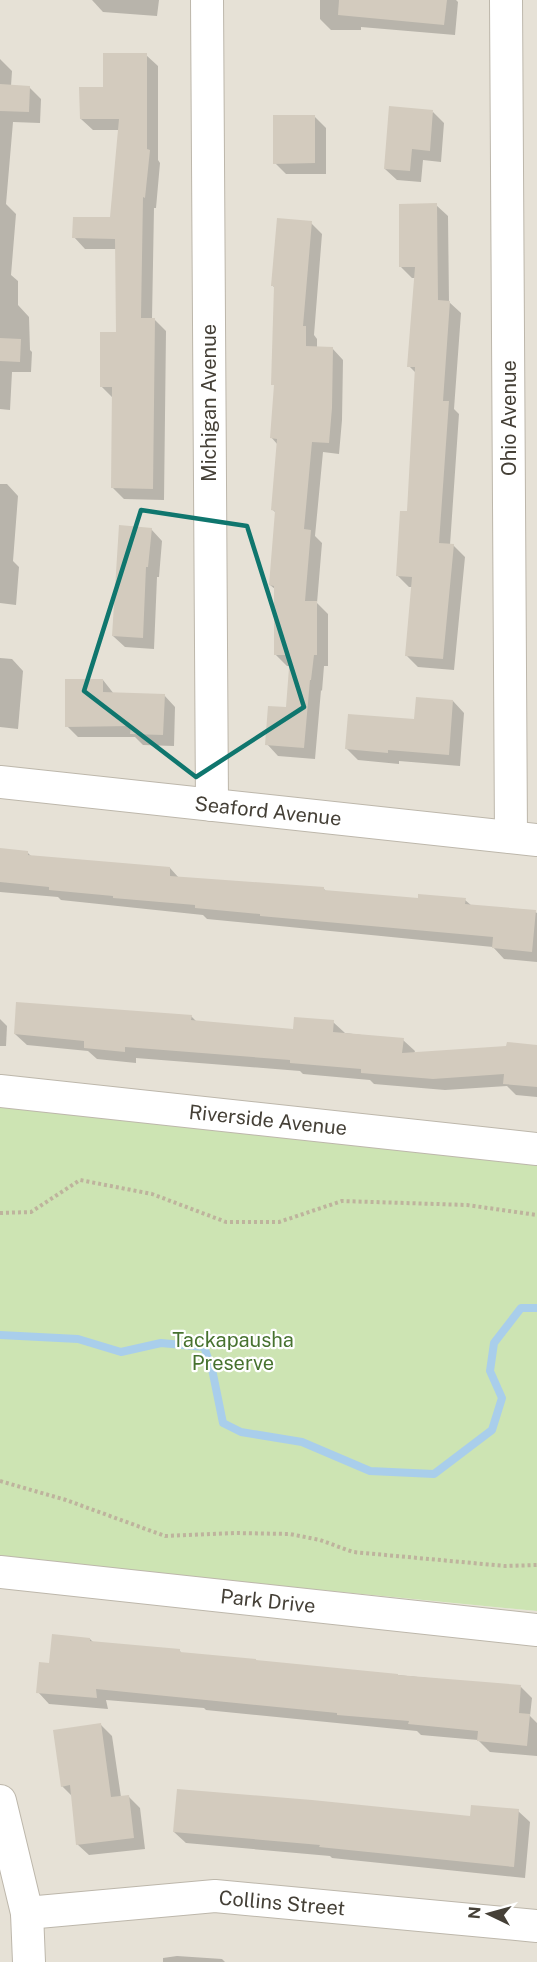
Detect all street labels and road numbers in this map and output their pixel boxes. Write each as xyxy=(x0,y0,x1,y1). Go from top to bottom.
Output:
street label: Michigan Avenue xyxy=(197,324,221,482)
street label: Ohio Avenue xyxy=(497,360,521,476)
street label: Seaford Avenue xyxy=(193,791,343,831)
street label: Riverside Avenue xyxy=(188,1100,348,1140)
street label: Park Drive xyxy=(219,1584,317,1618)
street label: Collins Street xyxy=(218,1886,346,1920)

